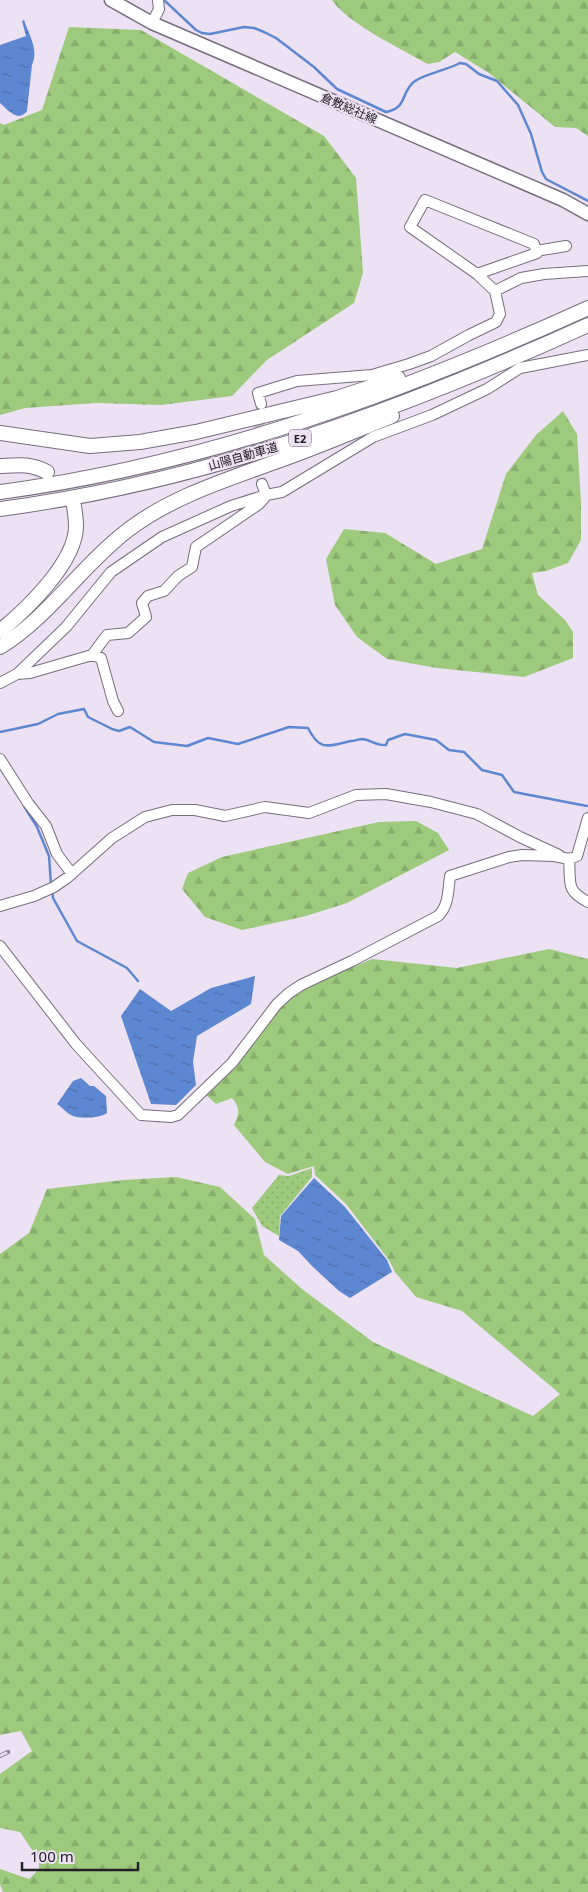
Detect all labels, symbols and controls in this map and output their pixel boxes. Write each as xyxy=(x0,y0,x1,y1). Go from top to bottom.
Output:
street label: 倉敷総社線 xyxy=(318,88,380,128)
road number: E2 xyxy=(289,429,311,446)
street label: 山陽自動車道 xyxy=(206,438,280,474)
scale bar xyxy=(22,1840,139,1872)
text: 100 m xyxy=(30,1846,74,1866)

